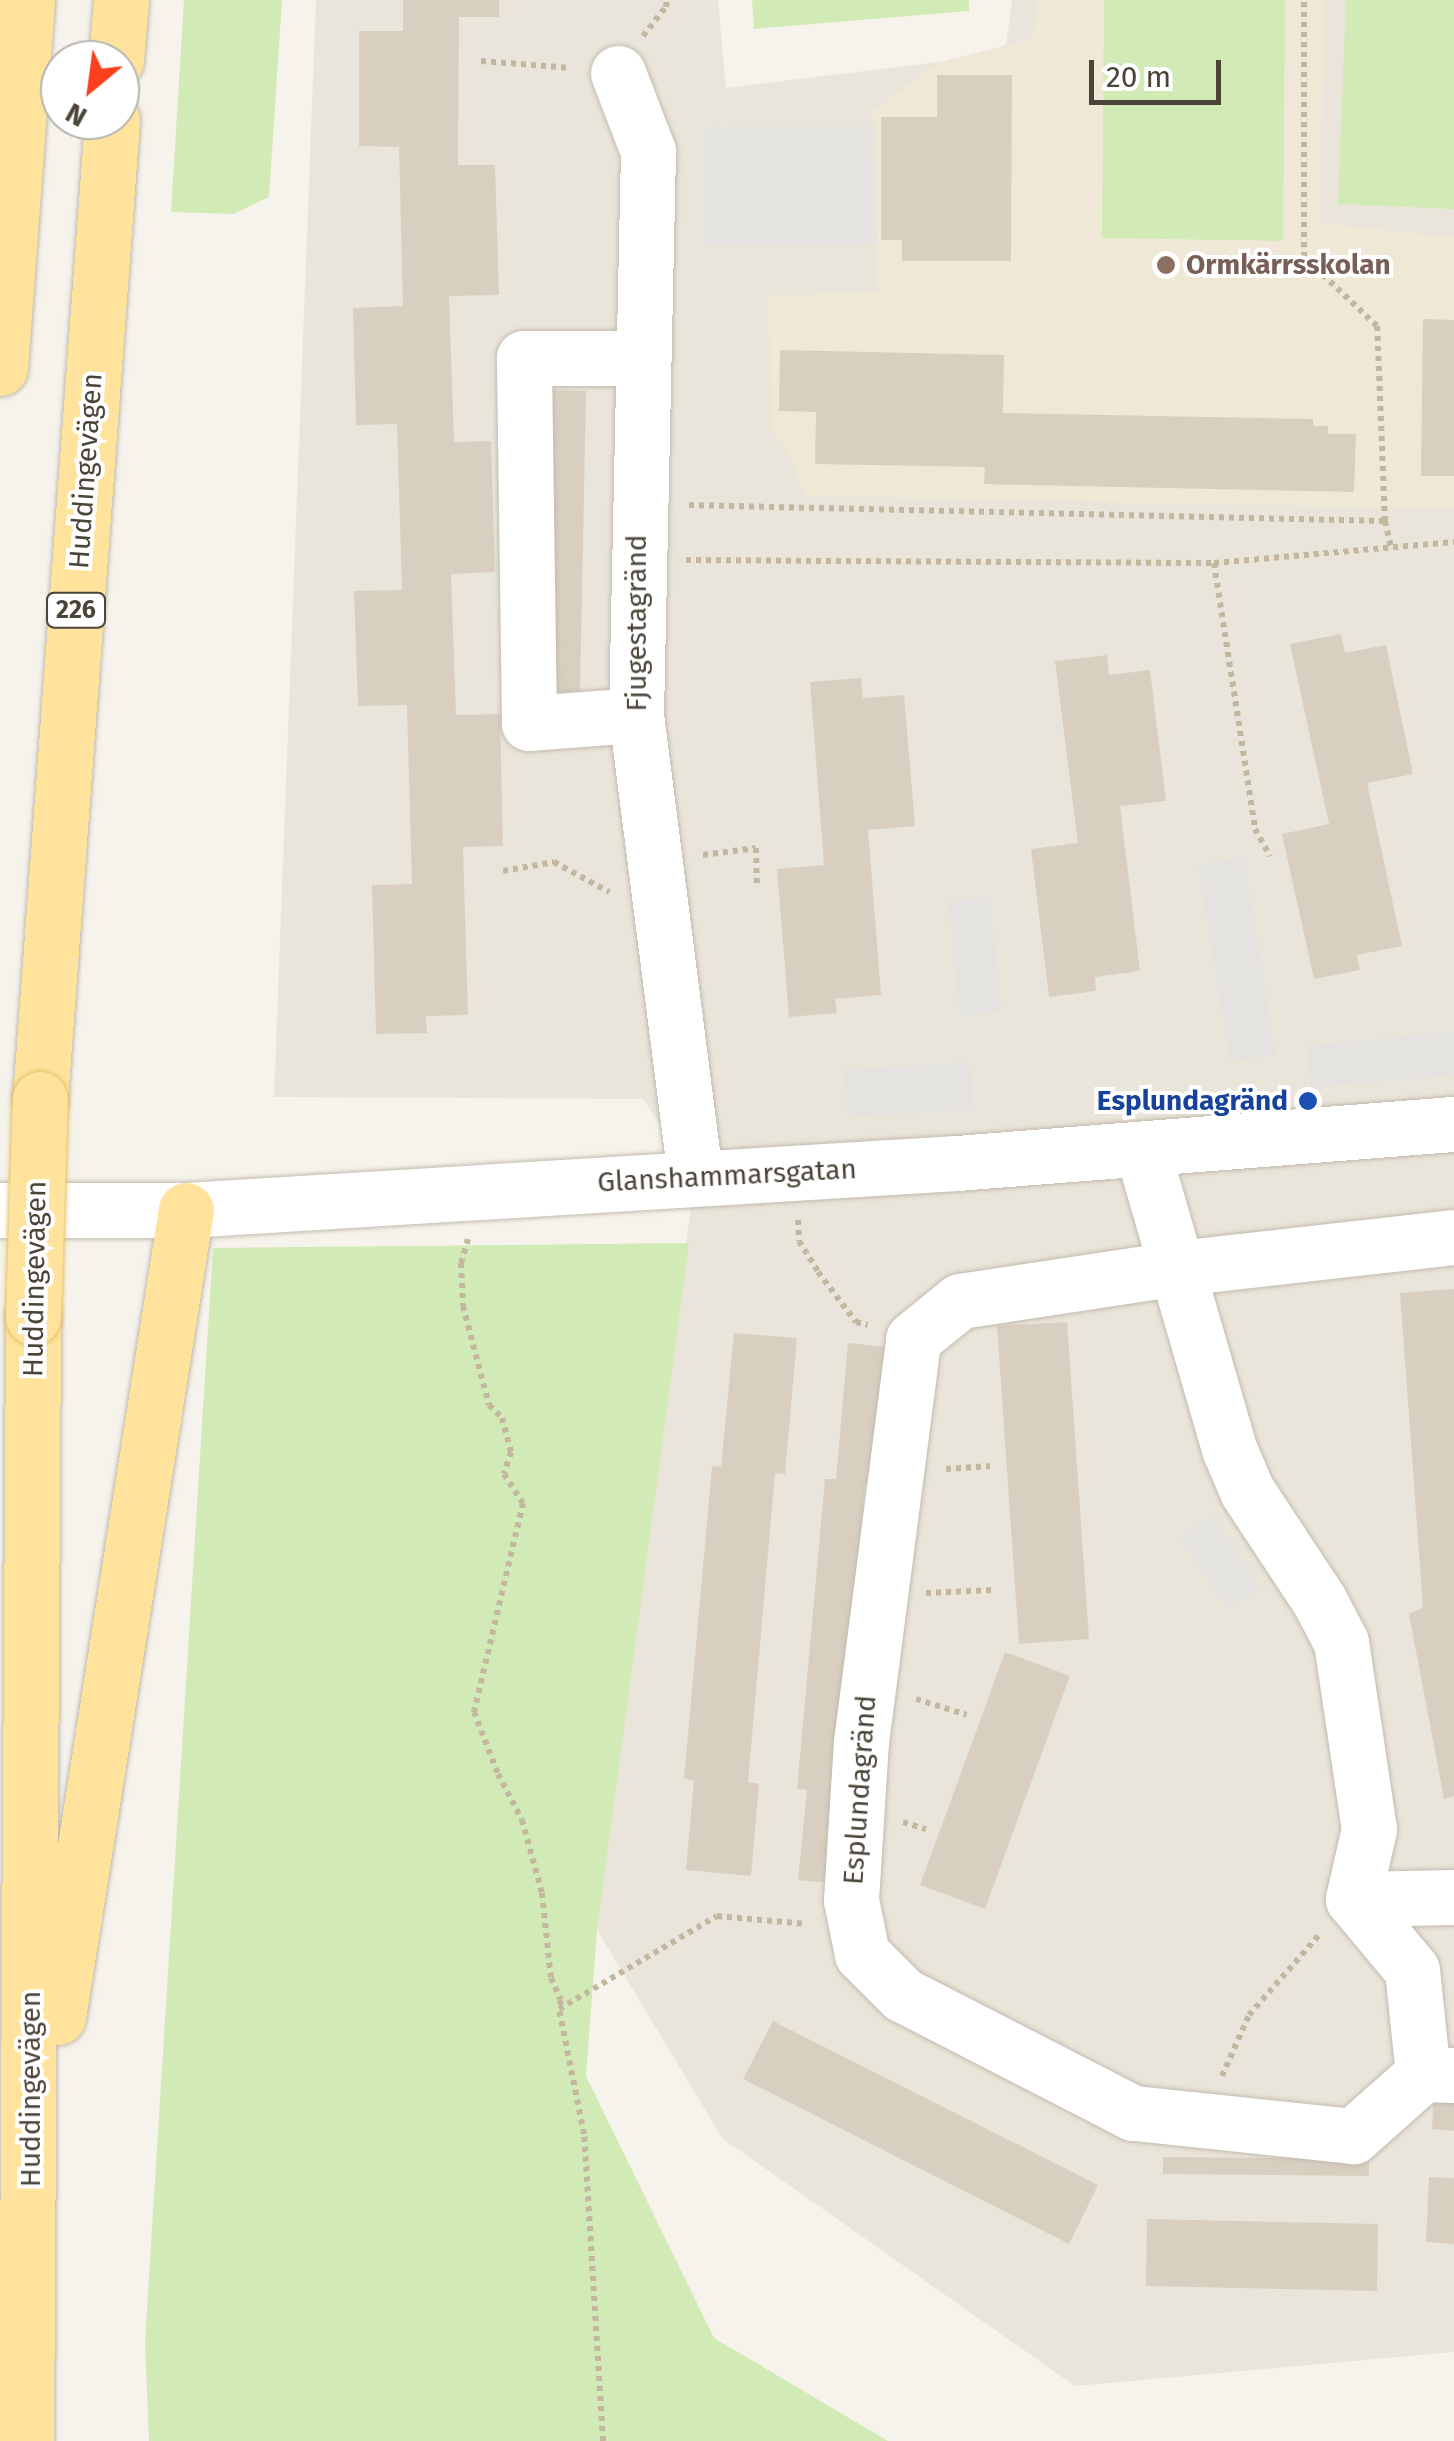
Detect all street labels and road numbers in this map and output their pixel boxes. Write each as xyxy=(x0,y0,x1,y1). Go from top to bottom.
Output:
street label: Huddingevägen xyxy=(62,372,110,570)
street label: Fjugestagränd xyxy=(620,534,654,712)
road number: 226 xyxy=(46,590,106,630)
street label: Glanshammarsgatan xyxy=(597,1152,857,1200)
street label: Huddingevägen xyxy=(16,1180,54,1378)
street label: Esplundagränd xyxy=(837,1694,883,1886)
street label: Huddingevägen xyxy=(14,1991,48,2187)

